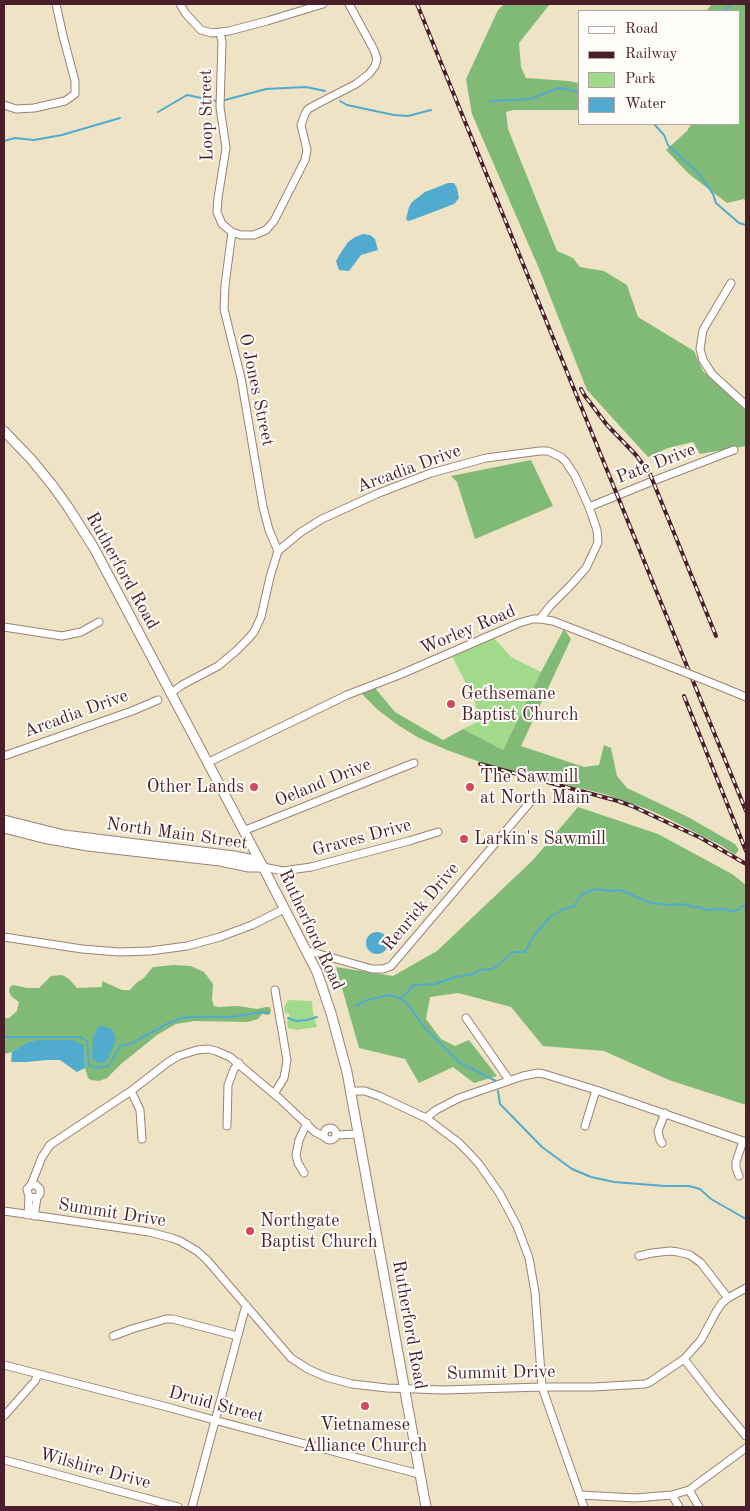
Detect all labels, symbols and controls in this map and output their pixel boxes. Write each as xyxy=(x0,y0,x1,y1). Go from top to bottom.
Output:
legend xyxy=(578,10,740,125)
text: Road xyxy=(625,22,658,37)
text: Railway xyxy=(625,47,678,62)
street label: Loop Street xyxy=(195,69,219,161)
text: Park xyxy=(625,72,656,87)
text: Water xyxy=(625,97,666,112)
street label: O Jones Street xyxy=(233,332,279,448)
street label: Pate Drive xyxy=(613,439,699,489)
street label: Arcadia Drive xyxy=(354,440,464,498)
street label: Rutherford Road xyxy=(81,508,163,634)
street label: Worley Road xyxy=(417,600,519,660)
place label: Gethsemane Baptist Church xyxy=(461,683,578,726)
street label: Arcadia Drive xyxy=(21,685,131,743)
marker: Gethsemane Baptist Church xyxy=(445,698,457,710)
street label: Oeland Drive xyxy=(272,754,374,812)
place label: The Sawmill at North Main xyxy=(480,766,590,809)
place label: Other Lands xyxy=(147,776,244,798)
marker: Other Lands xyxy=(248,781,260,793)
marker: The Sawmill at North Main xyxy=(464,781,476,793)
street label: North Main Street xyxy=(105,813,249,855)
street label: Graves Drive xyxy=(310,814,414,862)
place label: Larkin's Sawmill xyxy=(474,828,606,850)
marker: Larkin's Sawmill xyxy=(458,833,470,845)
street label: Renrick Drive xyxy=(378,858,464,956)
street label: Rutherford Road xyxy=(274,866,348,994)
street label: Summit Drive xyxy=(57,1194,167,1232)
place label: Northgate Baptist Church xyxy=(260,1210,377,1252)
marker: Northgate Baptist Church xyxy=(244,1225,256,1237)
street label: Rutherford Road xyxy=(387,1259,431,1391)
street label: Summit Drive xyxy=(446,1361,556,1385)
street label: Druid Street xyxy=(166,1382,266,1428)
marker: Vietnamese Alliance Church xyxy=(359,1400,371,1412)
place label: Vietnamese Alliance Church xyxy=(303,1414,427,1456)
street label: Wilshire Drive xyxy=(37,1444,153,1494)

